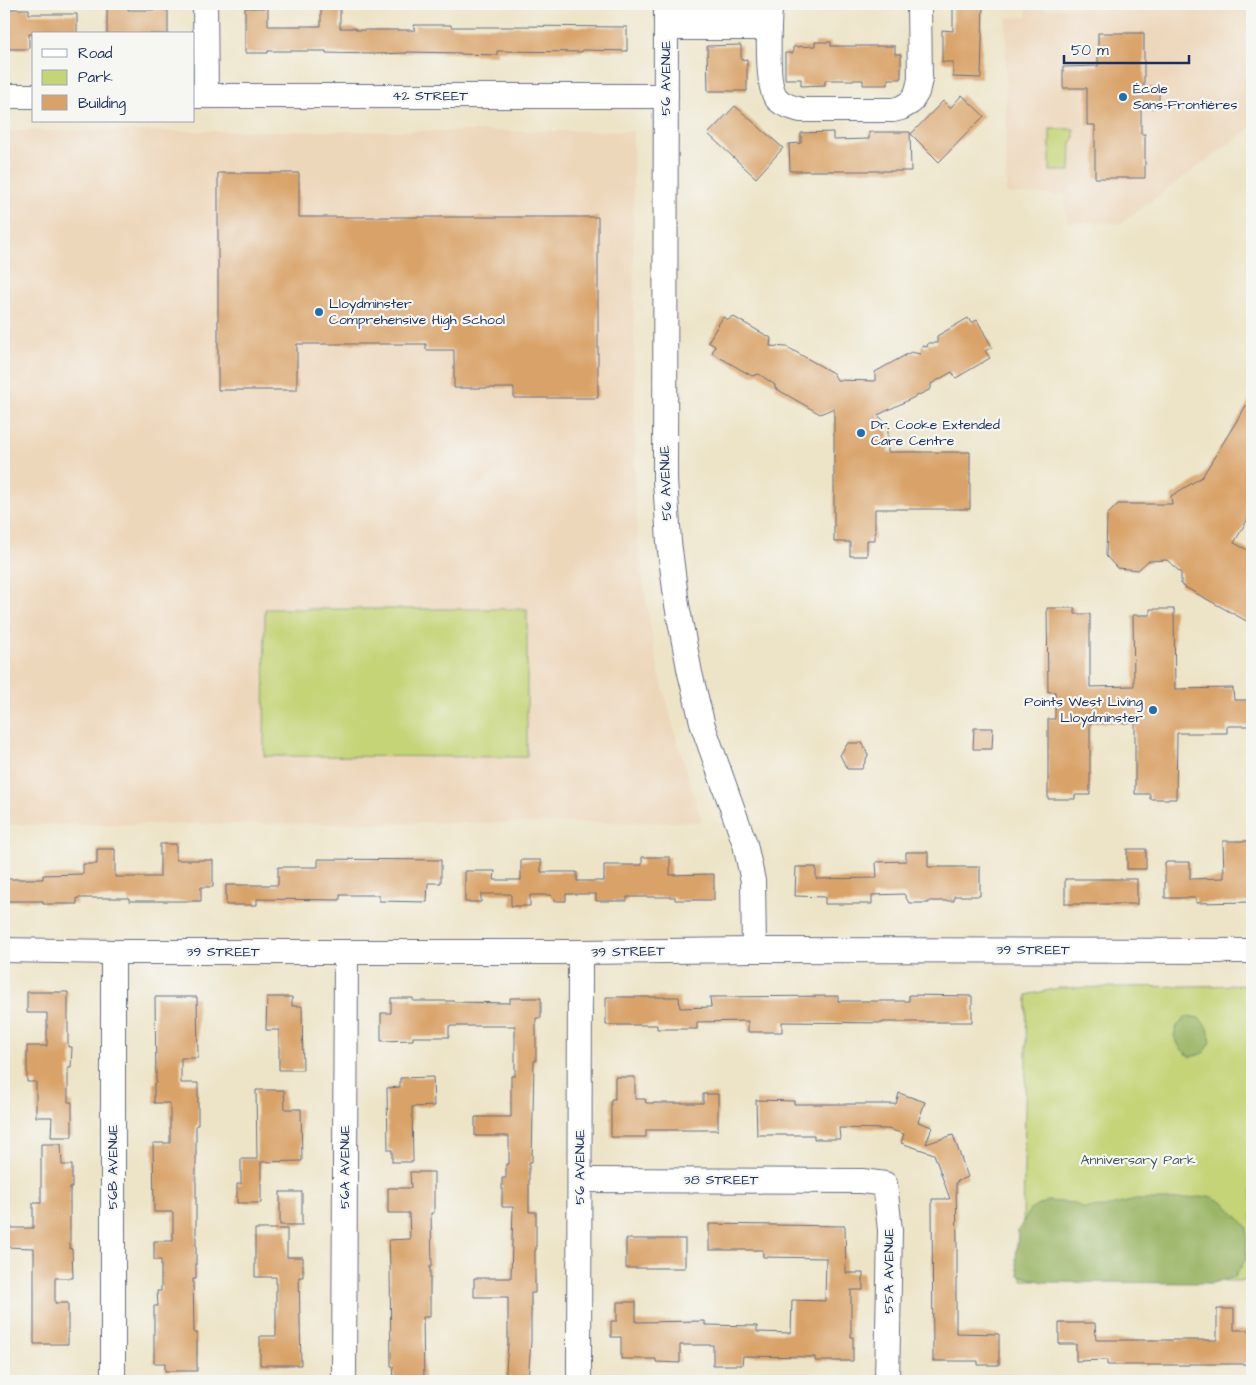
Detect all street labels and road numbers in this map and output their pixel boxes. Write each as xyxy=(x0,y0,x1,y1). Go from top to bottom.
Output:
street label: 56 AVENUE xyxy=(656,40,676,116)
street label: 42 STREET xyxy=(392,86,468,106)
street label: 56 AVENUE xyxy=(655,444,677,521)
street label: 39 STREET xyxy=(996,940,1070,960)
street label: 39 STREET xyxy=(591,941,665,963)
street label: 39 STREET xyxy=(186,942,260,962)
street label: 56B AVENUE xyxy=(103,1124,123,1210)
street label: 56A AVENUE xyxy=(335,1124,355,1209)
street label: 56 AVENUE xyxy=(570,1129,590,1205)
street label: 38 STREET xyxy=(684,1170,759,1190)
street label: 55A AVENUE xyxy=(879,1228,899,1314)

